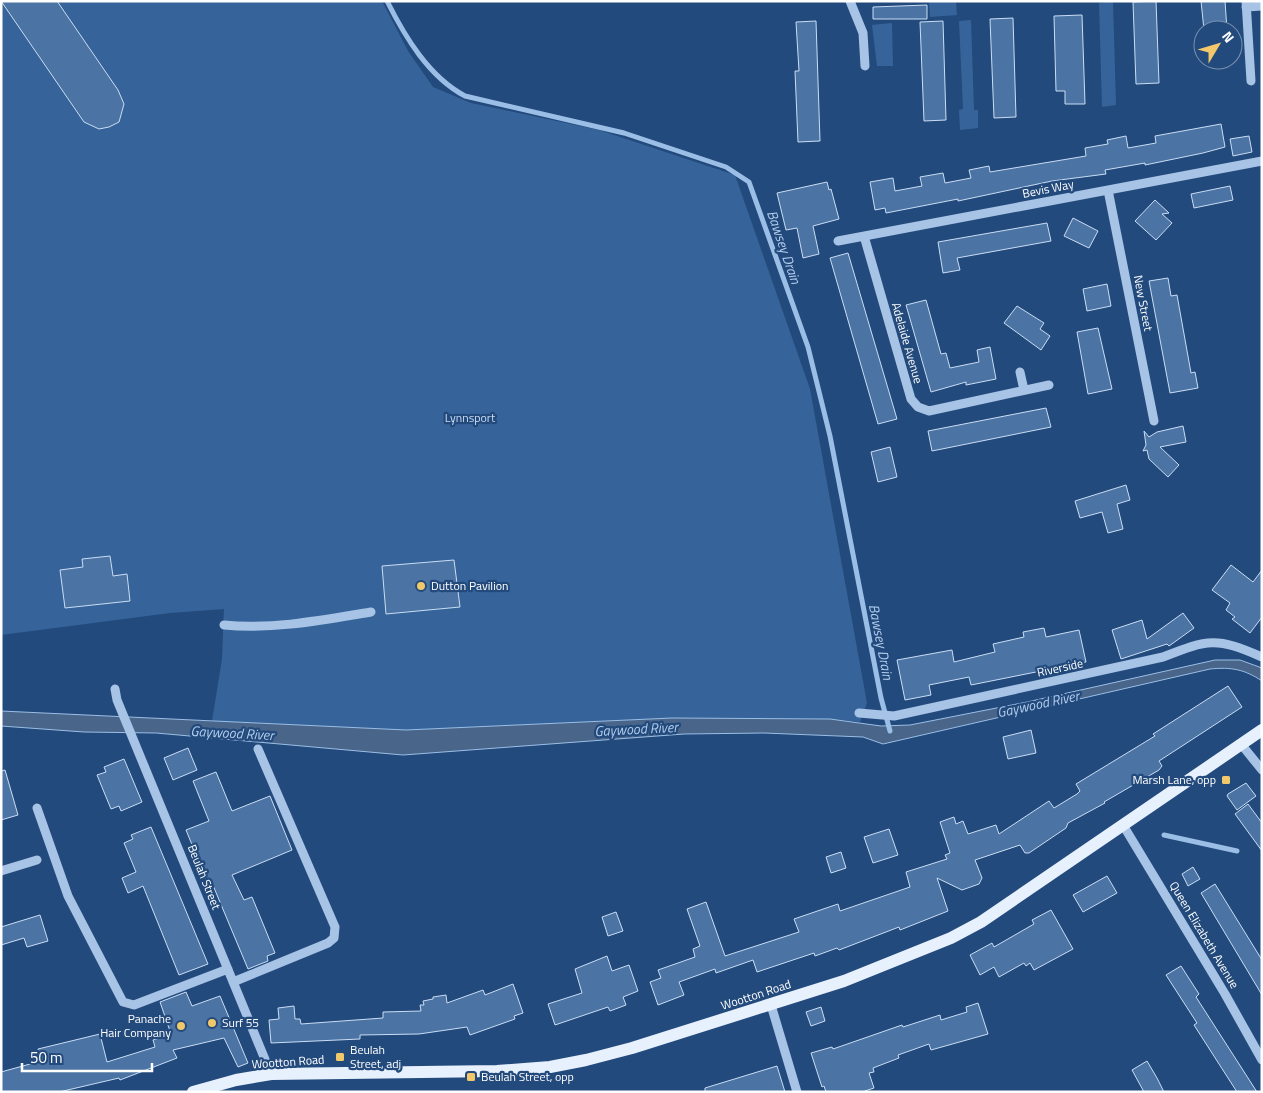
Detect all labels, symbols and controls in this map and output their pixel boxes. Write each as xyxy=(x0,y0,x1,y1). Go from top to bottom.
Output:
north arrow xyxy=(1193,20,1243,70)
text: N xyxy=(1217,26,1240,47)
street label: Bevis Way xyxy=(1020,174,1076,203)
water label: Bawsey Drain xyxy=(762,207,807,287)
street label: New Street xyxy=(1129,273,1158,333)
street label: Adelaide Avenue xyxy=(887,300,928,386)
park label: Lynnsport xyxy=(445,408,496,427)
place label: Dutton Pavilion xyxy=(431,576,509,595)
marker: Dutton Pavilion xyxy=(415,580,427,592)
water label: Bawsey Drain xyxy=(864,602,899,683)
street label: Riverside xyxy=(1035,653,1085,682)
water label: Gaywood River xyxy=(995,684,1082,722)
water label: Gaywood River xyxy=(594,716,680,741)
water label: Gaywood River xyxy=(190,720,276,745)
place label: Marsh Lane, opp xyxy=(1133,770,1216,789)
marker: Marsh Lane, opp xyxy=(1220,774,1232,786)
street label: Beulah Street xyxy=(183,841,226,913)
street label: Queen Elizabeth Avenue xyxy=(1165,877,1244,992)
street label: Wootton Road xyxy=(718,974,793,1015)
place label: Panache Hair Company xyxy=(100,1009,171,1042)
place label: Surf 55 xyxy=(222,1013,259,1032)
marker: Surf 55 xyxy=(206,1017,218,1029)
marker: Panache Hair Company xyxy=(175,1020,187,1032)
scale bar xyxy=(22,1040,152,1072)
place label: Beulah Street, adj xyxy=(350,1040,401,1073)
text: 50 m xyxy=(30,1046,63,1069)
street label: Wootton Road xyxy=(251,1049,325,1074)
marker: Beulah Street, adj xyxy=(334,1051,346,1063)
place label: Beulah Street, opp xyxy=(481,1067,574,1086)
marker: Beulah Street, opp xyxy=(465,1071,477,1083)

